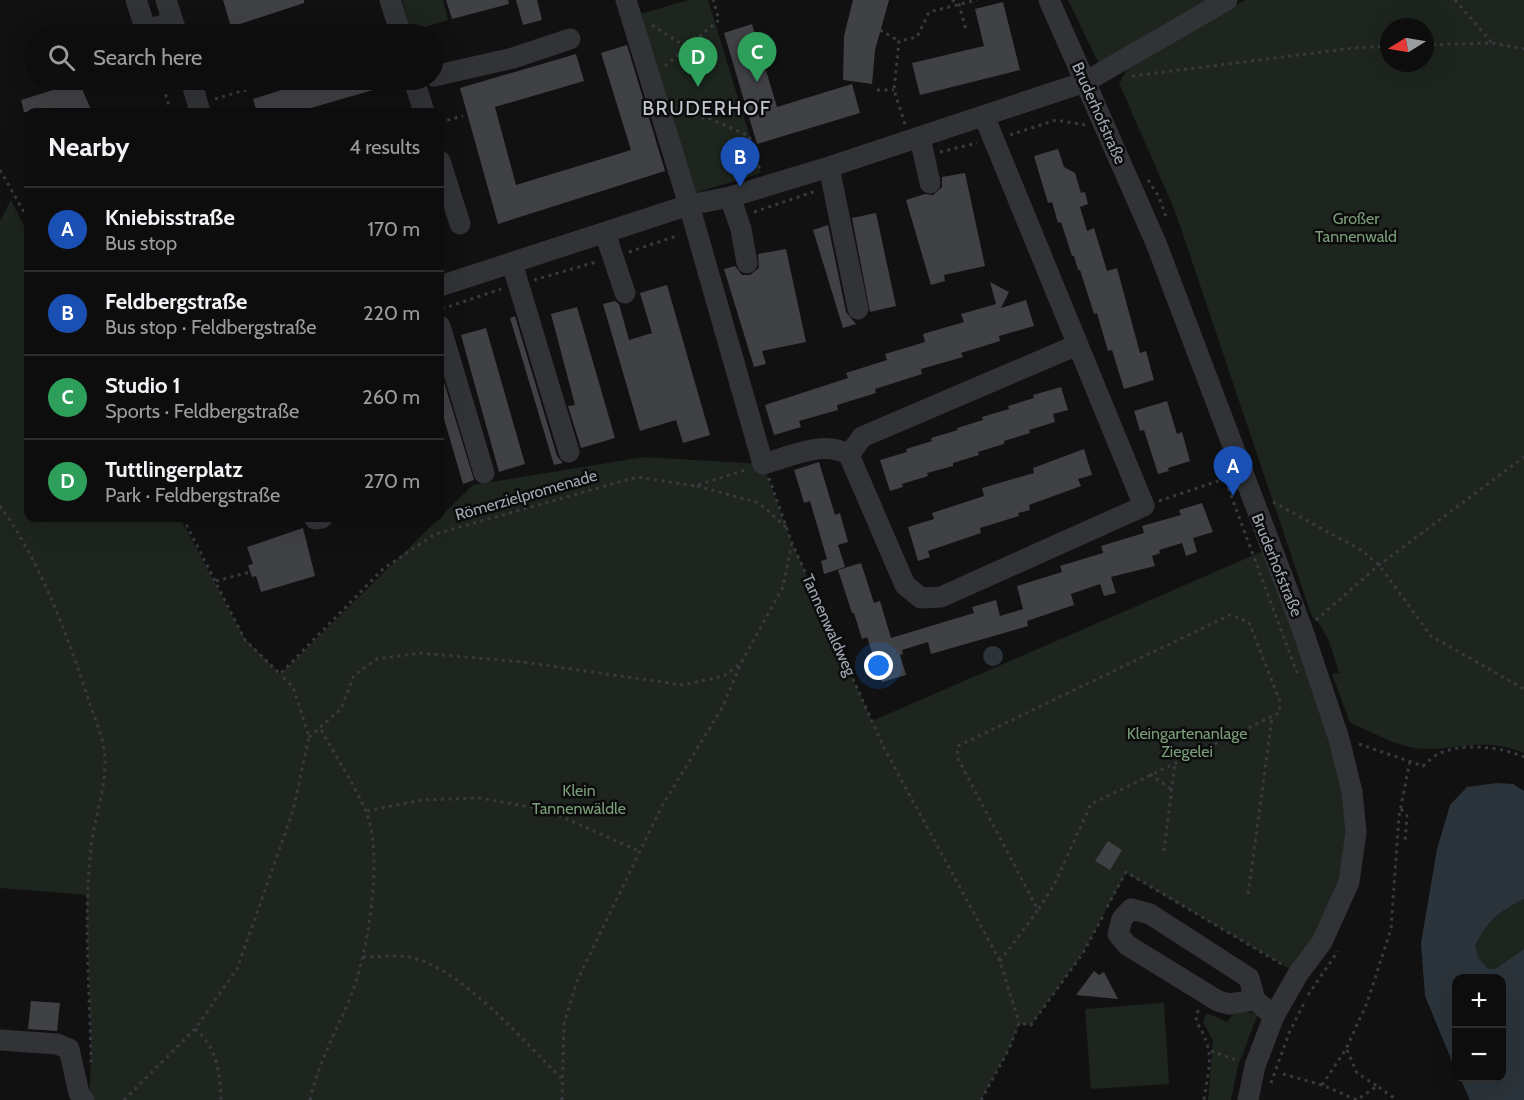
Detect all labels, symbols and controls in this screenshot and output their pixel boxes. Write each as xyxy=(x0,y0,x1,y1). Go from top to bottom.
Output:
north arrow xyxy=(1380,18,1434,72)
search box xyxy=(24,24,444,90)
pin: C xyxy=(738,32,777,82)
pin: D xyxy=(678,38,718,87)
icon: search xyxy=(45,41,78,74)
text: Search here xyxy=(93,44,202,71)
street label: Bruderhofstraße xyxy=(1068,59,1130,167)
district label: BRUDERHOF xyxy=(642,96,772,120)
text: Nearby xyxy=(48,131,129,163)
text: 4 results xyxy=(349,135,420,159)
pin: B xyxy=(720,138,760,187)
text: Kniebisstraße xyxy=(105,204,235,231)
park label: Großer Tannenwald xyxy=(1315,209,1397,246)
text: A xyxy=(61,217,74,241)
text: 170 m xyxy=(368,217,420,241)
text: Bus stop xyxy=(105,231,177,255)
text: Feldbergstraße xyxy=(105,288,247,315)
text: B xyxy=(61,301,74,325)
text: 220 m xyxy=(363,301,420,325)
text: Bus stop · Feldbergstraße xyxy=(105,315,316,339)
text: Studio 1 xyxy=(105,372,181,399)
text: C xyxy=(61,385,74,409)
text: 260 m xyxy=(362,385,420,409)
text: Sports · Feldbergstraße xyxy=(105,399,299,423)
pin: A xyxy=(1214,446,1252,496)
text: Tuttlingerplatz xyxy=(105,456,243,483)
street label: Römerzielpromenade xyxy=(453,466,599,524)
text: D xyxy=(60,469,75,493)
text: 270 m xyxy=(364,469,420,493)
text: Park · Feldbergstraße xyxy=(105,483,280,507)
street label: Bruderhofstraße xyxy=(1248,511,1306,619)
street label: Tannenwaldweg xyxy=(798,571,860,680)
your location xyxy=(864,651,893,680)
park label: Kleingartenanlage Ziegelei xyxy=(1127,724,1247,761)
park label: Klein Tannenwäldle xyxy=(532,781,626,818)
map controls xyxy=(1452,974,1506,1082)
button: + xyxy=(1452,974,1506,1028)
button: − xyxy=(1452,1028,1506,1082)

